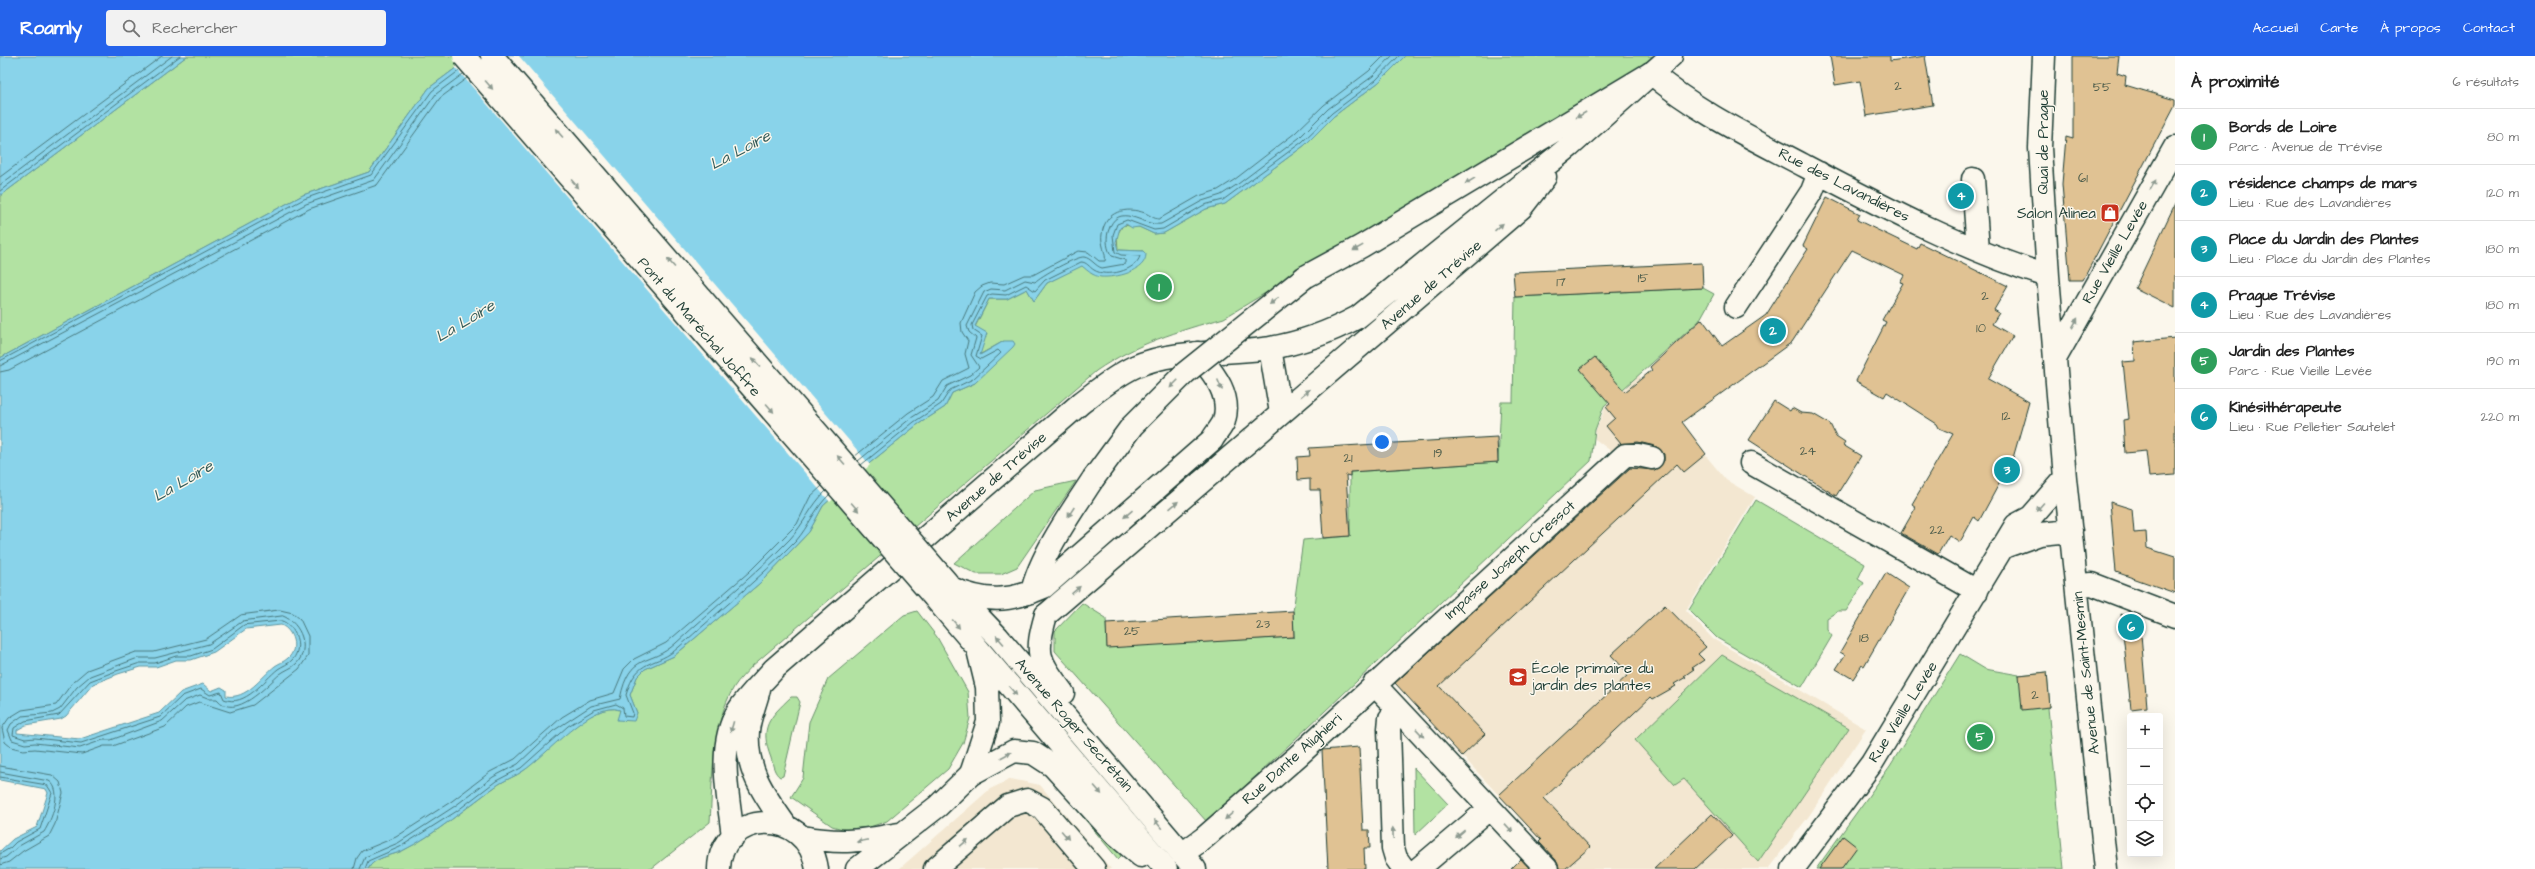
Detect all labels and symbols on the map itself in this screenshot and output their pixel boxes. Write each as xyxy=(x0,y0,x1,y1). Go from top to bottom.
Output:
house number: 2 xyxy=(1894,77,1902,95)
house number: 55 xyxy=(2093,78,2111,96)
one-way arrow xyxy=(485,80,494,91)
street label: Quai de Prague xyxy=(2033,90,2055,194)
one-way arrow xyxy=(1575,111,1587,118)
water label: La Loire xyxy=(706,124,775,175)
one-way arrow xyxy=(554,128,563,138)
street label: Rue des Lavandières xyxy=(1775,143,1914,227)
house number: 61 xyxy=(2078,169,2088,187)
one-way arrow xyxy=(570,178,579,189)
one-way arrow xyxy=(1464,178,1476,185)
one-way arrow xyxy=(2150,179,2157,191)
pin: 4 xyxy=(1948,181,1974,211)
street label: Rue Vieille Levée xyxy=(2077,197,2153,307)
shop icon: Salon Alinea xyxy=(2099,202,2121,224)
place label: Salon Alinea xyxy=(2017,203,2096,224)
one-way arrow xyxy=(1494,222,1504,231)
street label: Avenue de Trévise xyxy=(1376,235,1486,335)
one-way arrow xyxy=(1352,245,1364,252)
street label: Pont du Maréchal Joffre xyxy=(632,253,766,401)
one-way arrow xyxy=(667,258,676,269)
house number: 15 xyxy=(1638,269,1648,287)
pin: 1 xyxy=(1146,272,1172,302)
house number: 17 xyxy=(1556,273,1566,291)
house number: 2 xyxy=(1981,287,1989,305)
water label: La Loire xyxy=(431,294,500,347)
one-way arrow xyxy=(1268,297,1279,306)
pin: 2 xyxy=(1760,316,1786,346)
one-way arrow xyxy=(2072,317,2079,329)
house number: 10 xyxy=(1976,319,1986,337)
one-way arrow xyxy=(752,357,761,366)
one-way arrow xyxy=(1217,379,1223,391)
one-way arrow xyxy=(1169,380,1179,389)
one-way arrow xyxy=(1299,389,1310,398)
one-way arrow xyxy=(765,404,774,413)
house number: 12 xyxy=(2001,407,2011,425)
street label: Avenue de Trévise xyxy=(941,427,1051,527)
your location xyxy=(1372,432,1392,452)
house number: 24 xyxy=(1800,442,1816,460)
house number: 19 xyxy=(1433,444,1443,462)
house number: 21 xyxy=(1343,449,1353,467)
water label: La Loire xyxy=(149,454,218,507)
one-way arrow xyxy=(836,455,846,465)
pin: 3 xyxy=(1994,455,2020,485)
street label: Impasse Joseph Cressot xyxy=(1440,495,1580,625)
one-way arrow xyxy=(851,501,860,512)
one-way arrow xyxy=(1169,501,1179,510)
one-way arrow xyxy=(2035,502,2044,512)
one-way arrow xyxy=(1067,507,1075,517)
one-way arrow xyxy=(1122,509,1133,518)
house number: 22 xyxy=(1930,521,1945,539)
one-way arrow xyxy=(1071,586,1080,595)
street label: Avenue de Saint-Mesmin xyxy=(2067,590,2105,756)
pin: 6 xyxy=(2118,612,2144,642)
house number: 23 xyxy=(1256,615,1270,633)
one-way arrow xyxy=(952,619,961,629)
house number: 25 xyxy=(1124,622,1140,640)
house number: 18 xyxy=(1859,629,1870,647)
one-way arrow xyxy=(996,635,1005,645)
street label: Avenue Roger Secrétain xyxy=(1009,654,1138,797)
street label: Rue Vieille Levée xyxy=(1863,657,1943,767)
place label: École primaire du jardin des plantes xyxy=(1530,658,1654,696)
school or university icon: École primaire du jardin des plantes xyxy=(1507,666,1529,688)
one-way arrow xyxy=(1009,686,1018,696)
house number: 2 xyxy=(2031,686,2039,704)
street label: Rue Dante Alighieri xyxy=(1237,708,1348,810)
one-way arrow xyxy=(728,721,734,734)
pin: 5 xyxy=(1967,722,1993,752)
one-way arrow xyxy=(1415,728,1425,738)
one-way arrow xyxy=(1000,752,1012,759)
one-way arrow xyxy=(1093,784,1102,795)
one-way arrow xyxy=(1223,812,1234,821)
one-way arrow xyxy=(1153,818,1162,829)
one-way arrow xyxy=(1504,823,1513,834)
one-way arrow xyxy=(1389,827,1396,839)
one-way arrow xyxy=(1061,829,1070,840)
one-way arrow xyxy=(1455,829,1465,838)
one-way arrow xyxy=(855,839,868,845)
one-way arrow xyxy=(959,839,969,848)

